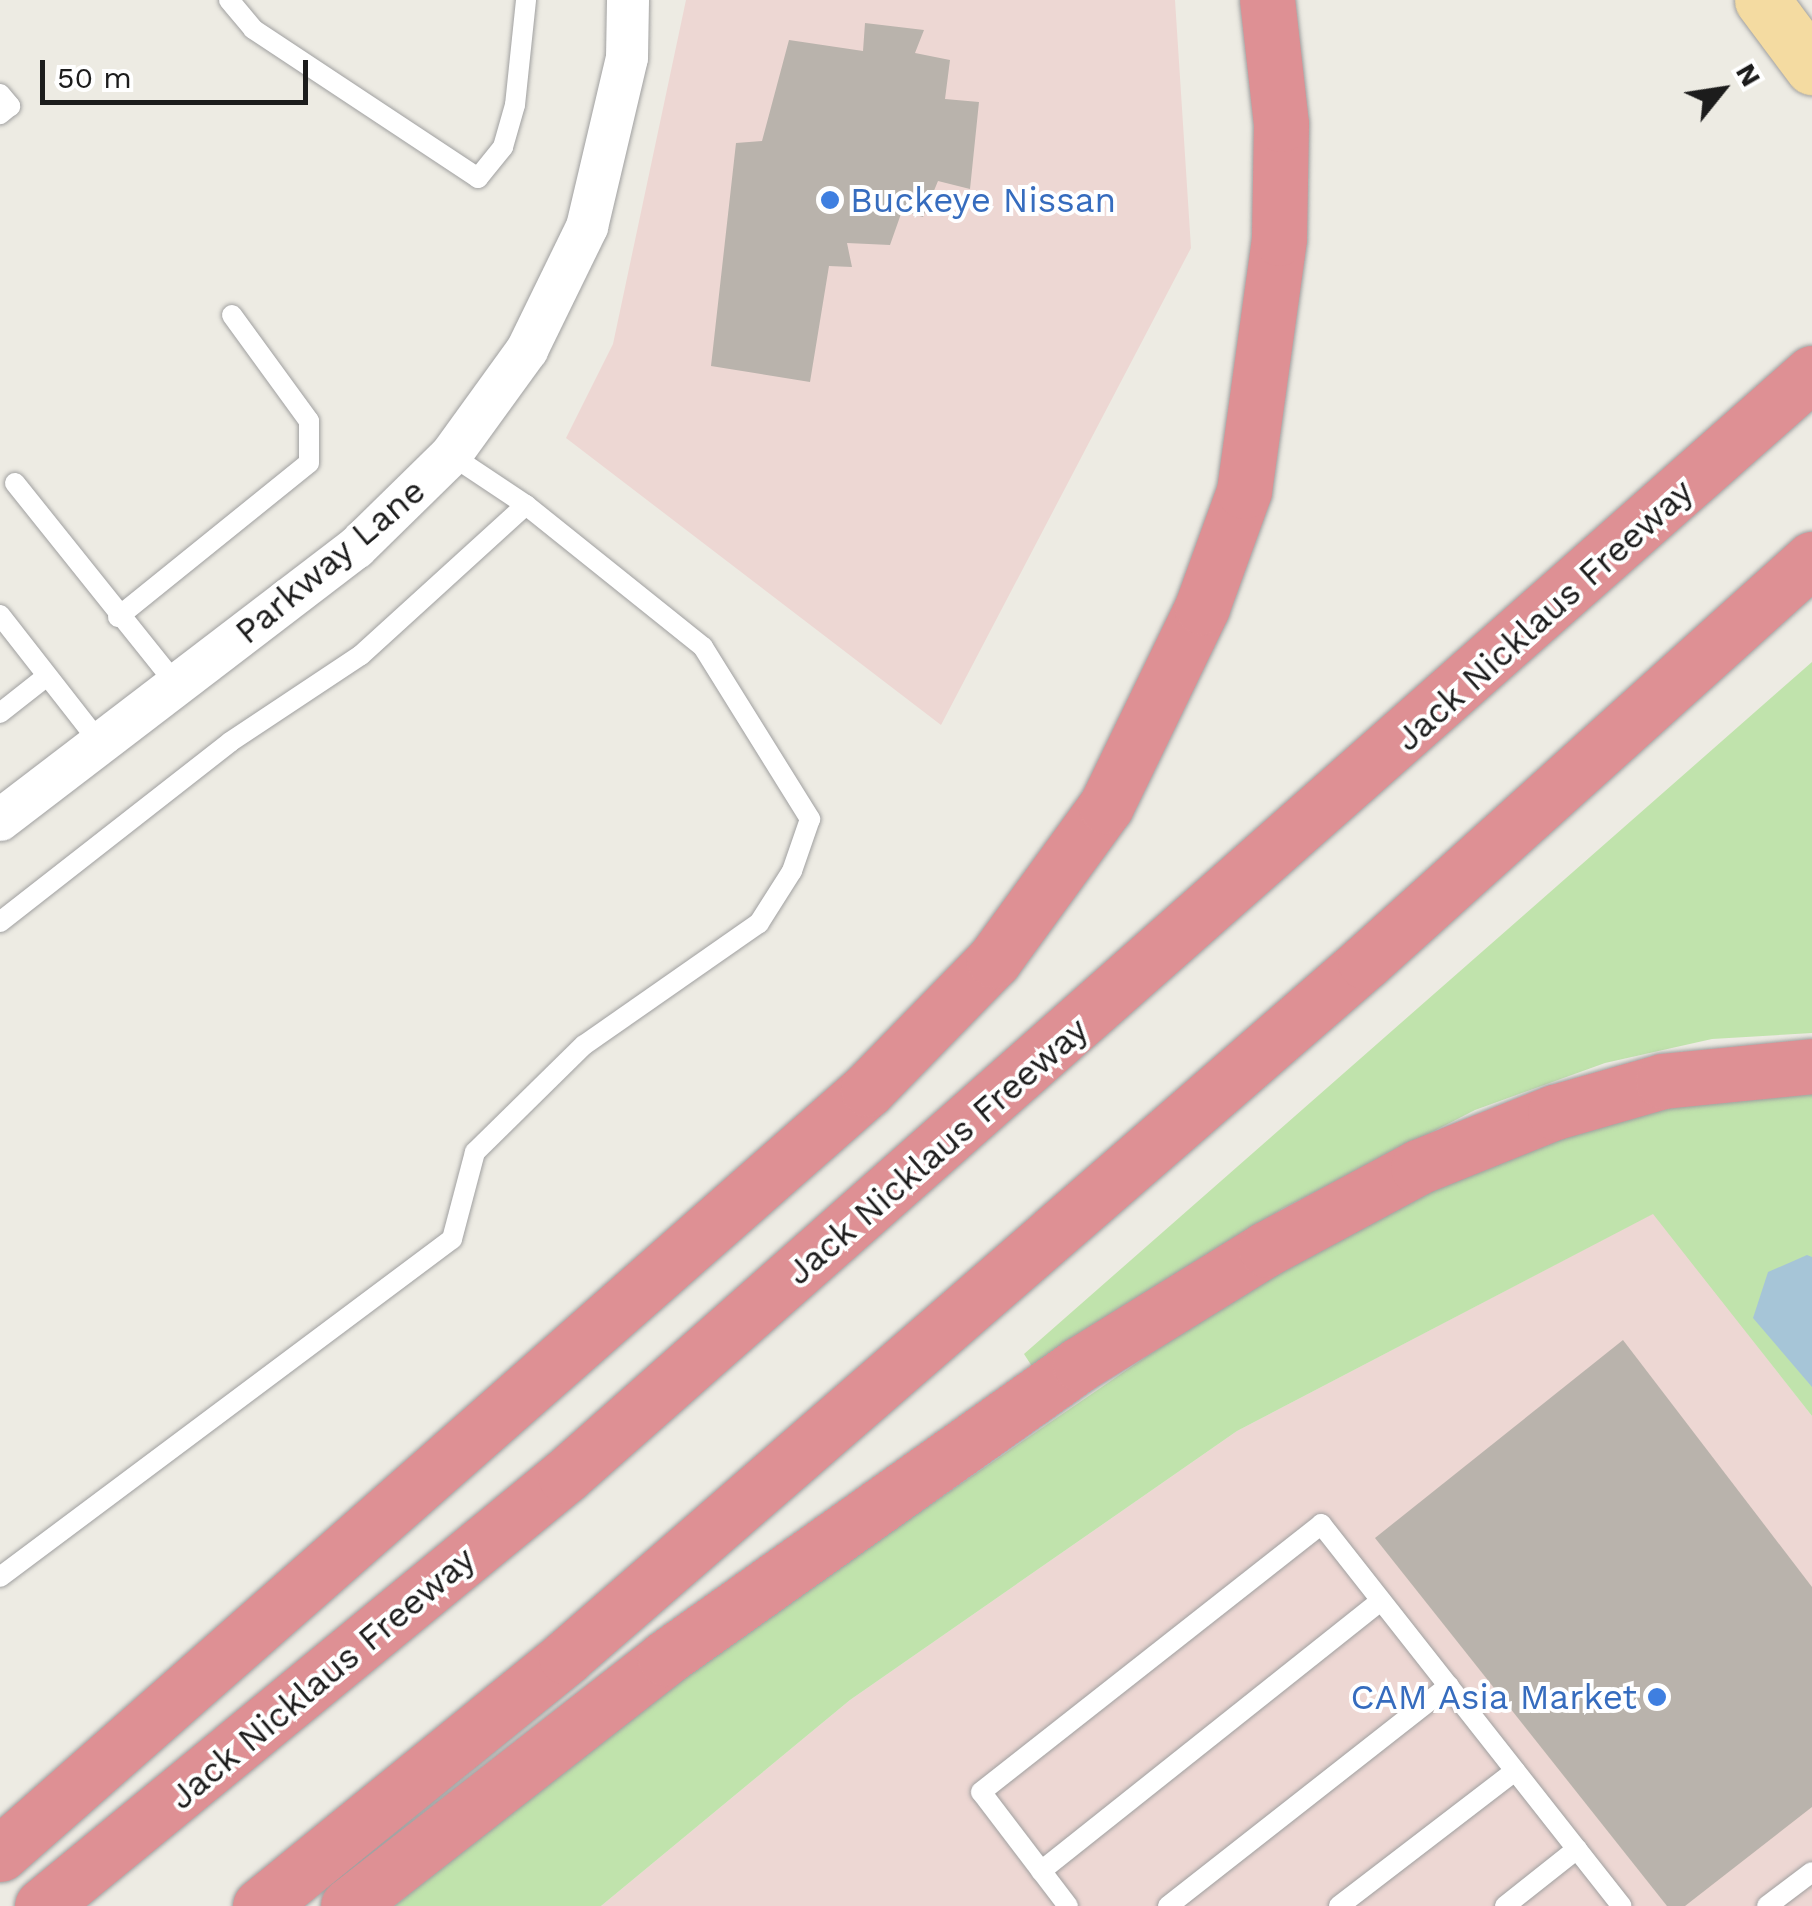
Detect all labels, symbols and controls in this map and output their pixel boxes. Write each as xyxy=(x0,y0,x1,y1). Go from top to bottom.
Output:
scale bar xyxy=(45,40,312,102)
north arrow xyxy=(1672,40,1772,140)
text: N xyxy=(1729,58,1768,92)
text: 50 m xyxy=(57,60,132,95)
place label: Buckeye Nissan xyxy=(850,179,1116,221)
marker: Buckeye Nissan xyxy=(819,189,841,211)
street label: Parkway Lane xyxy=(226,469,434,653)
street label: Jack Nicklaus Freeway xyxy=(1386,470,1702,760)
street label: Jack Nicklaus Freeway xyxy=(777,1008,1097,1294)
street label: Jack Nicklaus Freeway xyxy=(160,1538,484,1818)
place label: CAM Asia Market xyxy=(1348,1676,1637,1718)
marker: CAM Asia Market xyxy=(1646,1686,1668,1708)

